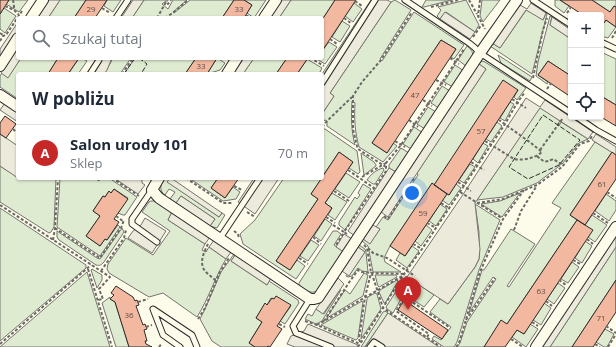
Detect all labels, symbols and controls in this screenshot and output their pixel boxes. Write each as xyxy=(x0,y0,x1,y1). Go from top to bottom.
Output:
house number: 29 xyxy=(86,3,96,14)
house number: 33 xyxy=(234,3,244,14)
map controls xyxy=(568,12,604,120)
button: + xyxy=(568,12,604,48)
search box xyxy=(16,16,324,60)
icon: search xyxy=(30,27,52,49)
text: Szukaj tutaj xyxy=(62,28,142,48)
button: − xyxy=(568,48,604,84)
house number: 33 xyxy=(196,60,206,71)
button: locate xyxy=(568,84,604,120)
text: W pobliżu xyxy=(32,87,115,110)
house number: 47 xyxy=(410,89,420,100)
house number: 57 xyxy=(476,125,486,136)
text: Salon urody 101 xyxy=(70,134,189,154)
text: A xyxy=(41,144,49,162)
text: 70 m xyxy=(278,144,308,162)
text: Sklep xyxy=(70,154,103,172)
house number: 61 xyxy=(597,178,607,189)
your location xyxy=(402,183,422,203)
house number: 59 xyxy=(418,207,428,218)
pin: A xyxy=(395,277,421,310)
house number: 63 xyxy=(536,285,546,296)
house number: 36 xyxy=(124,309,134,320)
house number: 71 xyxy=(596,312,606,323)

